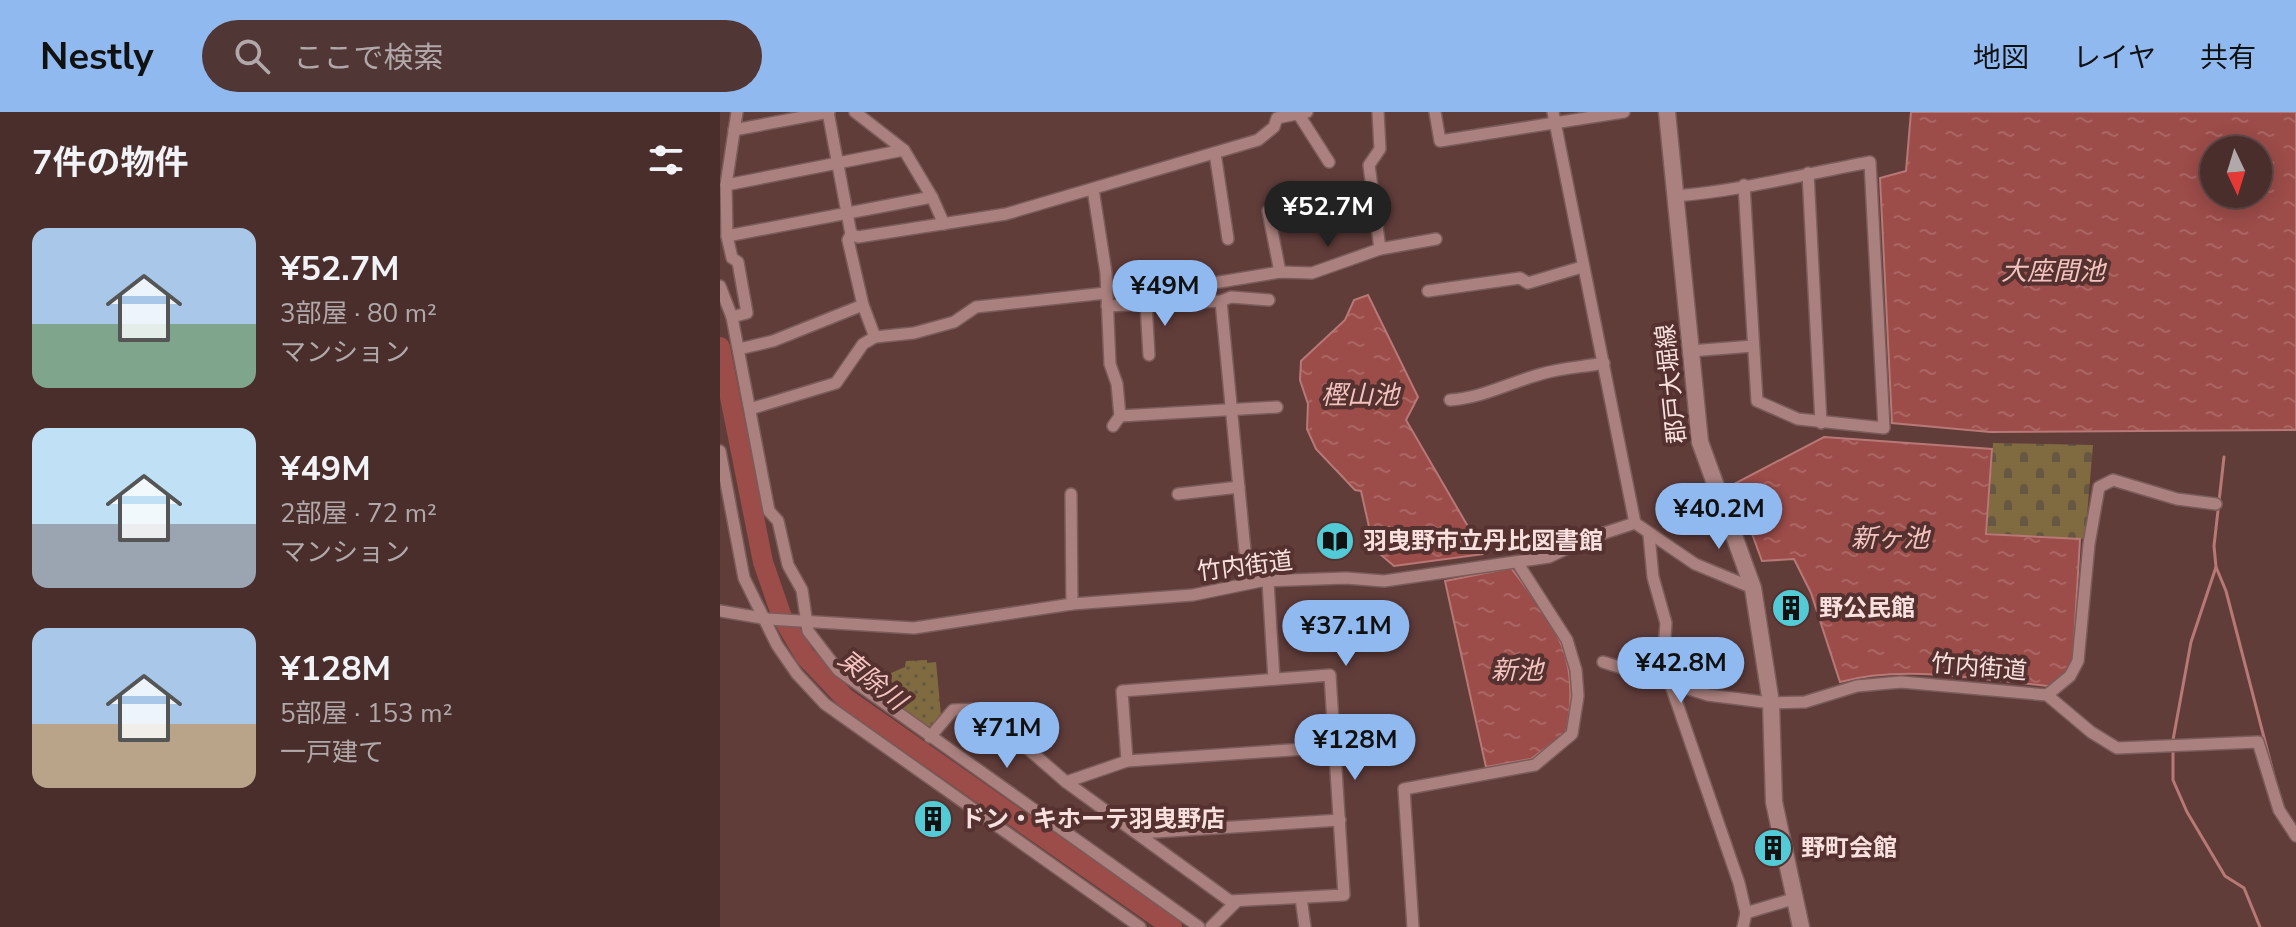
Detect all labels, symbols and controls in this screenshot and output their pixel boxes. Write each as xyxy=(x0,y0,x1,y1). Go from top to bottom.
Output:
search box xyxy=(202,20,762,92)
text: Nestly xyxy=(40,31,154,82)
icon: search xyxy=(230,34,274,78)
text: ここで検索 xyxy=(294,38,444,79)
text: 地図 xyxy=(1973,39,2029,77)
text: レイヤ xyxy=(2073,39,2156,77)
text: 共有 xyxy=(2200,39,2256,77)
north arrow xyxy=(2200,136,2272,208)
map controls xyxy=(2200,136,2272,208)
icon: filters xyxy=(644,138,688,182)
text: 7件の物件 xyxy=(32,140,188,186)
pin: ¥52.7M xyxy=(1263,181,1393,249)
text: ¥52.7M xyxy=(1282,189,1374,224)
text: ¥52.7M xyxy=(280,246,400,292)
water label: 大座間池 xyxy=(2001,254,2108,289)
icon: home xyxy=(96,260,192,356)
pin: ¥49M xyxy=(1118,260,1212,328)
text: ¥49M xyxy=(1130,268,1200,303)
text: 3部屋 · 80 m² xyxy=(280,296,437,331)
street label: 郡戸大堀線 xyxy=(1649,323,1693,445)
text: マンション xyxy=(280,335,410,370)
water label: 樫山池 xyxy=(1321,378,1402,413)
text: ¥49M xyxy=(280,446,371,492)
icon: home xyxy=(96,460,192,556)
pin: ¥40.2M xyxy=(1654,483,1784,551)
text: ¥40.2M xyxy=(1673,491,1765,526)
text: 2部屋 · 72 m² xyxy=(280,496,437,531)
library icon: 羽曳野市立丹比図書館 xyxy=(1314,520,1356,562)
water label: 新ヶ池 xyxy=(1851,521,1932,556)
place label: 羽曳野市立丹比図書館 xyxy=(1363,525,1603,557)
text: マンション xyxy=(280,535,410,570)
street label: 竹内街道 xyxy=(1195,544,1295,588)
building icon: 野公民館 xyxy=(1770,587,1812,629)
place label: 野公民館 xyxy=(1819,592,1915,624)
pin: ¥37.1M xyxy=(1281,600,1411,668)
text: ¥37.1M xyxy=(1300,608,1392,643)
pin: ¥42.8M xyxy=(1616,637,1746,705)
water label: 東除川 xyxy=(831,642,916,720)
text: ¥42.8M xyxy=(1635,645,1727,680)
text: ¥128M xyxy=(280,646,391,692)
street label: 竹内街道 xyxy=(1930,647,2028,687)
water label: 新池 xyxy=(1491,653,1546,688)
icon: home xyxy=(96,660,192,756)
text: 5部屋 · 153 m² xyxy=(280,696,453,731)
pin: ¥71M xyxy=(960,702,1054,770)
text: ¥71M xyxy=(972,710,1042,745)
pin: ¥128M xyxy=(1299,714,1411,782)
text: ¥128M xyxy=(1313,722,1397,757)
text: 一戸建て xyxy=(280,735,384,770)
building icon: ドン・キホーテ羽曳野店 xyxy=(912,798,954,840)
place label: ドン・キホーテ羽曳野店 xyxy=(961,803,1225,835)
building icon: 野町会館 xyxy=(1752,827,1794,869)
place label: 野町会館 xyxy=(1801,832,1897,864)

